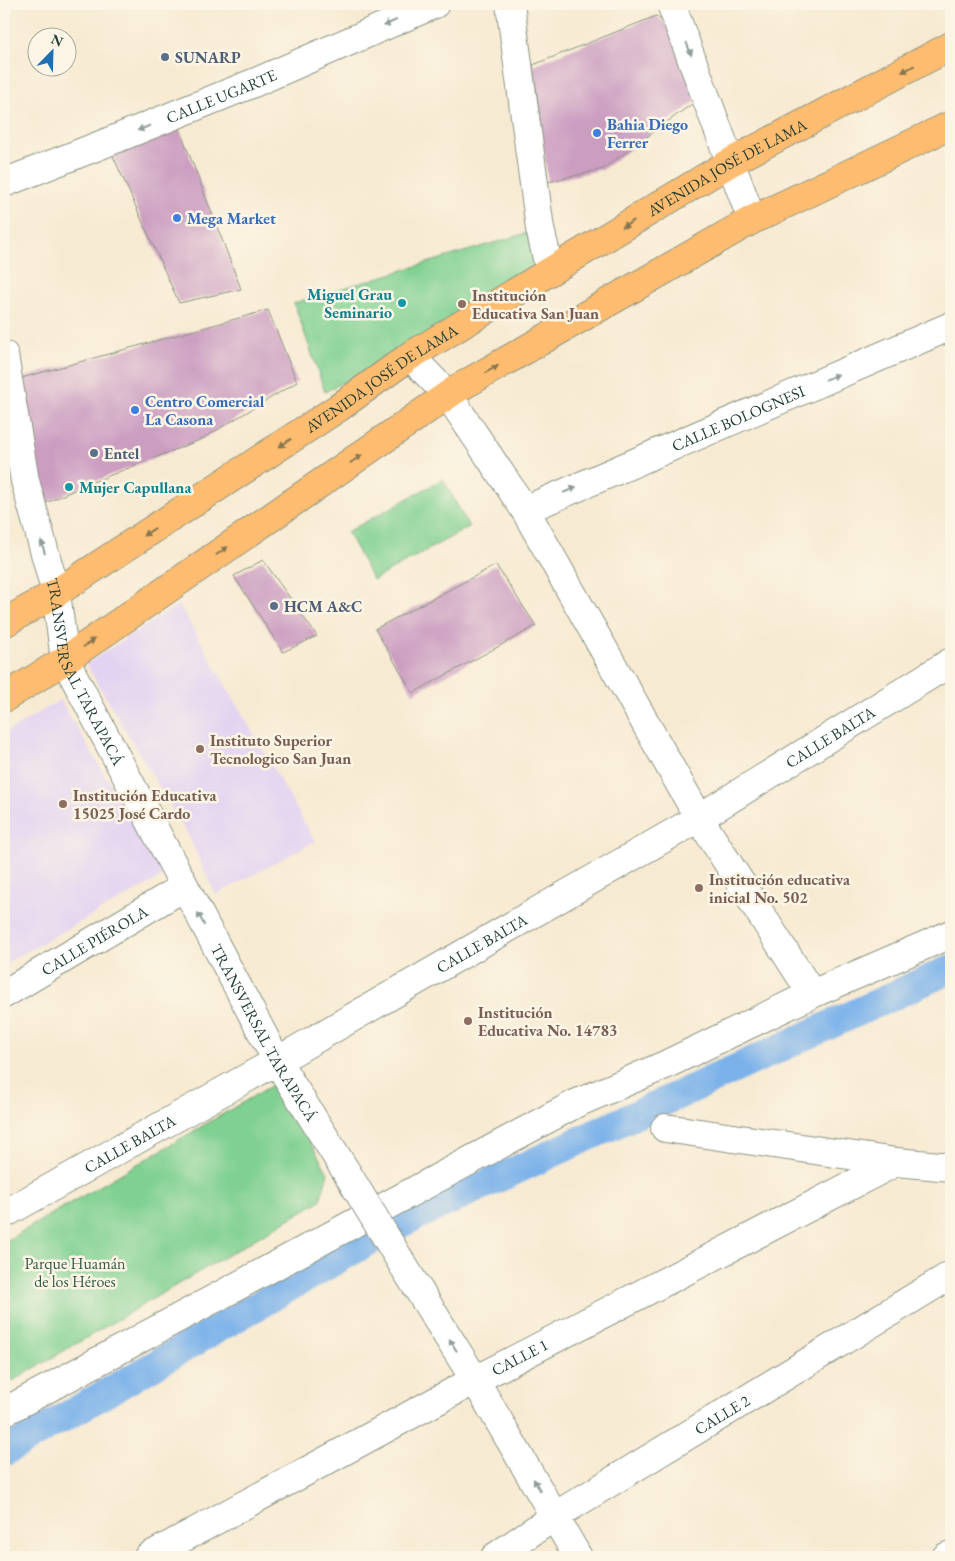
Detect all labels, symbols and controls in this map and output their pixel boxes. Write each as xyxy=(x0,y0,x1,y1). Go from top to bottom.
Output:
one-way arrow xyxy=(383,20,397,28)
north arrow xyxy=(28,28,78,78)
text: N xyxy=(48,30,66,51)
one-way arrow xyxy=(686,42,693,57)
place label: SUNARP xyxy=(175,47,241,68)
marker: SUNARP xyxy=(159,51,171,63)
street label: CALLE UGARTE xyxy=(163,64,280,128)
one-way arrow xyxy=(901,65,915,73)
place label: Bahia Diego Ferrer xyxy=(607,114,688,153)
street label: AVENIDA JOSÉ DE LAMA xyxy=(643,114,811,222)
one-way arrow xyxy=(137,124,151,132)
marker: Bahia Diego Ferrer xyxy=(591,127,603,139)
place label: Mega Market xyxy=(187,208,276,229)
marker: Mega Market xyxy=(171,212,183,224)
one-way arrow xyxy=(622,219,635,228)
place label: Miguel Grau Seminario xyxy=(307,284,392,323)
place label: Institución Educativa San Juan xyxy=(472,285,599,324)
marker: Miguel Grau Seminario xyxy=(396,297,408,309)
marker: Institución Educativa San Juan xyxy=(456,298,468,310)
street label: AVENIDA JOSÉ DE LAMA xyxy=(300,319,463,438)
one-way arrow xyxy=(484,365,499,373)
one-way arrow xyxy=(825,373,839,381)
street label: CALLE BOLOGNESI xyxy=(668,380,808,456)
place label: Centro Comercial La Casona xyxy=(145,391,265,430)
marker: Centro Comercial La Casona xyxy=(129,404,141,416)
one-way arrow xyxy=(278,438,292,448)
place label: Entel xyxy=(104,443,140,464)
marker: Entel xyxy=(88,447,100,459)
one-way arrow xyxy=(349,454,363,464)
place label: Mujer Capullana xyxy=(79,477,192,498)
marker: Mujer Capullana xyxy=(63,481,75,493)
one-way arrow xyxy=(563,486,577,494)
one-way arrow xyxy=(143,527,156,537)
one-way arrow xyxy=(39,539,47,554)
one-way arrow xyxy=(216,546,229,556)
street label: TRANSVERSAL TARAPACÁ xyxy=(41,576,129,770)
place label: HCM A&C xyxy=(284,596,362,617)
marker: HCM A&C xyxy=(268,600,280,612)
one-way arrow xyxy=(82,638,96,648)
street label: CALLE BALTA xyxy=(781,701,880,773)
place label: Instituto Superior Tecnologico San Juan xyxy=(210,730,351,769)
marker: Instituto Superior Tecnologico San Juan xyxy=(194,743,206,755)
place label: Institución Educativa 15025 José Cardo xyxy=(73,785,217,824)
marker: Institución Educativa 15025 José Cardo xyxy=(57,798,69,810)
place label: Institución educativa inicial No. 502 xyxy=(709,869,851,908)
marker: Institución educativa inicial No. 502 xyxy=(693,882,705,894)
street label: CALLE PIÉROLA xyxy=(37,900,153,981)
street label: CALLE BALTA xyxy=(432,909,532,978)
one-way arrow xyxy=(197,911,205,926)
street label: TRANSVERSAL TARAPACÁ xyxy=(206,940,323,1126)
place label: Institución Educativa No. 14783 xyxy=(478,1002,617,1041)
marker: Institución Educativa No. 14783 xyxy=(462,1015,474,1027)
street label: CALLE BALTA xyxy=(80,1110,180,1178)
park label: Parque Huamán de los Héroes xyxy=(24,1253,126,1292)
street label: CALLE 1 xyxy=(488,1334,552,1381)
one-way arrow xyxy=(449,1339,458,1352)
street label: CALLE 2 xyxy=(691,1390,754,1440)
one-way arrow xyxy=(532,1478,541,1491)

